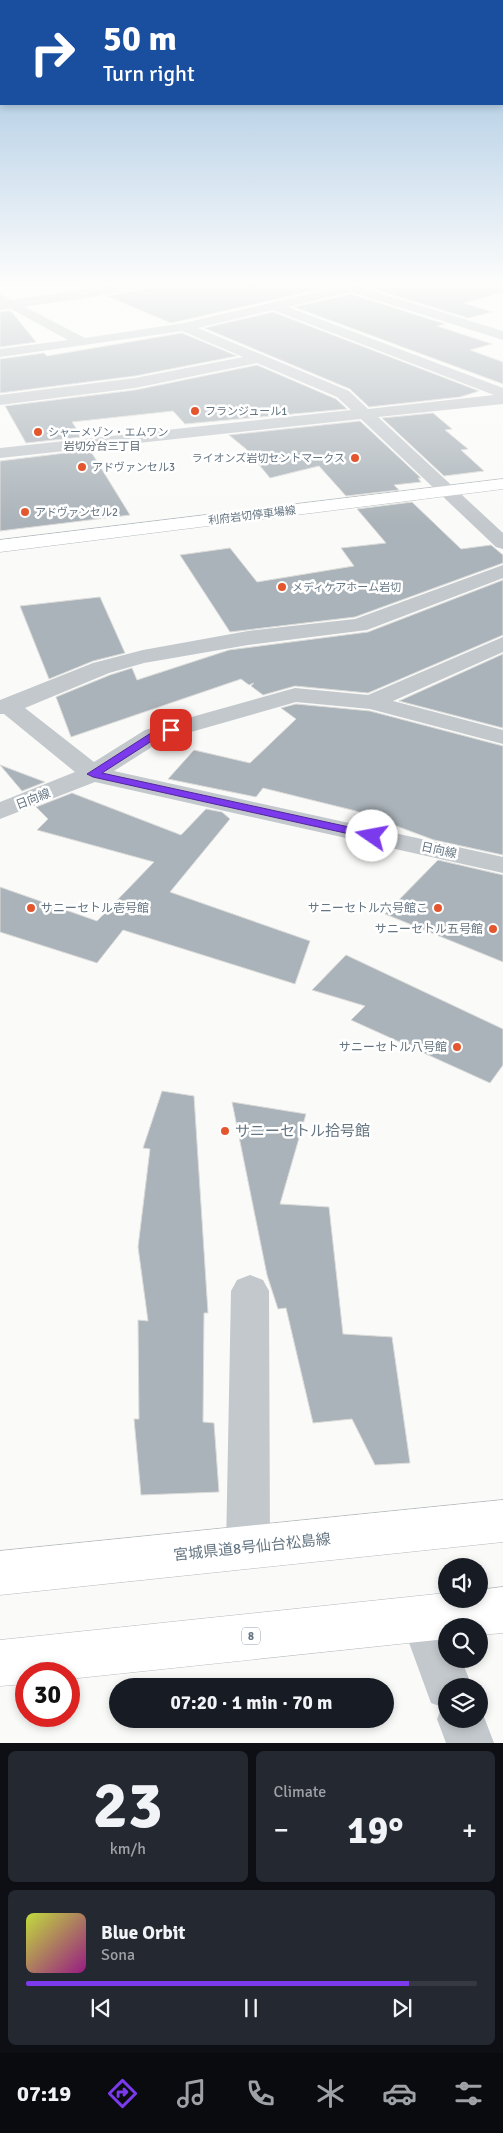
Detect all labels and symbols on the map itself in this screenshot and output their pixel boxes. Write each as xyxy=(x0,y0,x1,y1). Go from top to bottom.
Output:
marker: フランジュール1 xyxy=(189,405,201,417)
place label: フランジュール1 xyxy=(205,405,287,418)
marker: シャーメゾン・エムワン xyxy=(32,426,44,438)
place label: シャーメゾン・エムワン xyxy=(48,426,169,439)
district label: 岩切分台三丁目 xyxy=(64,440,141,453)
place label: ライオンズ岩切セントマークス xyxy=(192,452,345,465)
marker: ライオンズ岩切セントマークス xyxy=(349,452,361,464)
marker: アドヴァンセル3 xyxy=(76,461,88,473)
place label: アドヴァンセル3 xyxy=(92,461,175,474)
street label: 利府岩切停車場線 xyxy=(208,504,297,527)
marker: アドヴァンセル2 xyxy=(19,506,31,518)
place label: アドヴァンセル2 xyxy=(35,506,118,519)
marker: メディケアホーム岩切 xyxy=(276,581,288,593)
place label: メディケアホーム岩切 xyxy=(292,581,401,594)
pin xyxy=(150,709,192,751)
street label: 日向線 xyxy=(14,786,53,813)
position arrow xyxy=(345,809,397,861)
street label: 日向線 xyxy=(420,839,458,862)
place label: サニーセトル壱号館 xyxy=(41,901,149,916)
place label: サニーセトル六号館こ xyxy=(308,901,428,916)
marker: サニーセトル壱号館 xyxy=(25,902,37,914)
marker: サニーセトル六号館こ xyxy=(432,902,444,914)
place label: サニーセトル五号館 xyxy=(375,922,483,937)
marker: サニーセトル五号館 xyxy=(487,923,499,935)
place label: サニーセトル八号館 xyxy=(339,1040,447,1055)
marker: サニーセトル八号館 xyxy=(451,1041,463,1053)
place label: サニーセトル拾号館 xyxy=(235,1122,370,1140)
marker: サニーセトル拾号館 xyxy=(219,1125,231,1137)
street label: 宮城県道8号仙台松島線 xyxy=(172,1530,332,1564)
road number: 8 xyxy=(242,1628,260,1644)
speed limit sign: 30 xyxy=(15,1662,80,1727)

